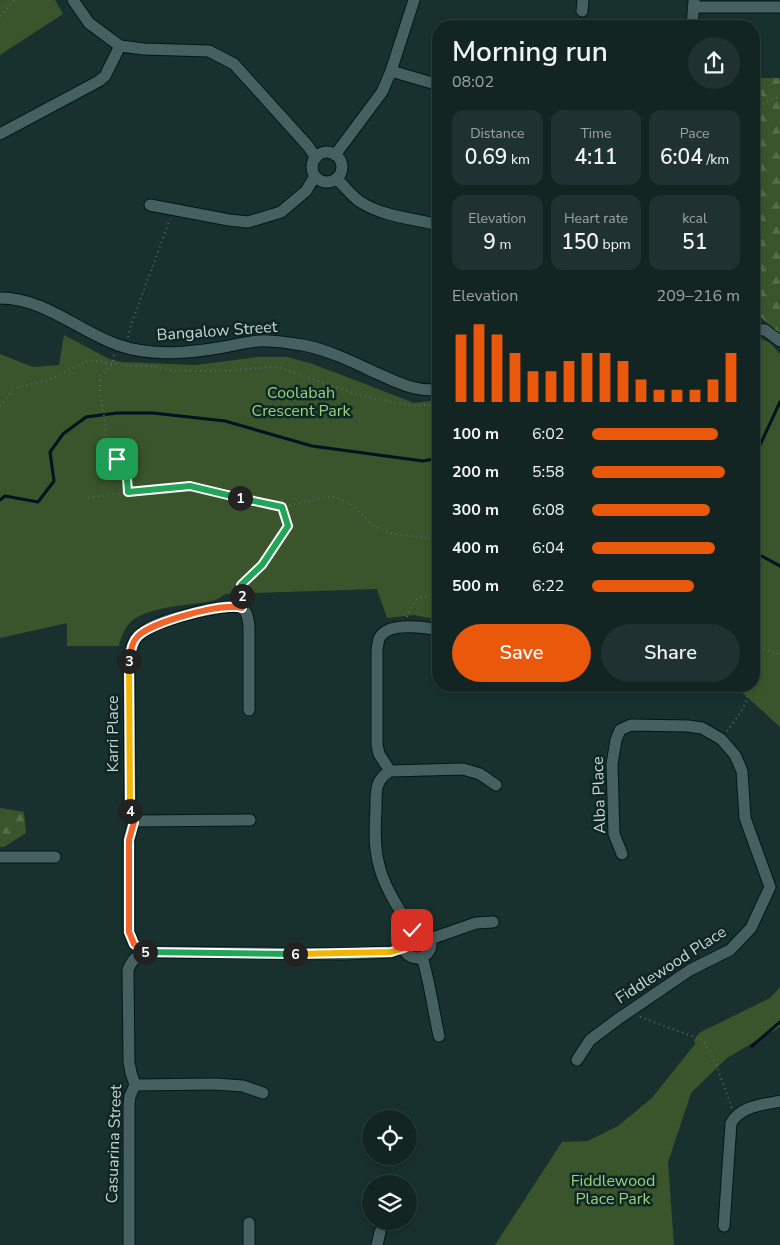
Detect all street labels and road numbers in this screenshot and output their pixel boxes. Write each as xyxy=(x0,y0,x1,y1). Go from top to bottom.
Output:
street label: Bangalow Street xyxy=(156,316,278,346)
street label: Karri Place xyxy=(102,696,124,772)
street label: Alba Place xyxy=(587,756,611,834)
street label: Fiddlewood Place xyxy=(611,921,731,1009)
street label: Casuarina Street xyxy=(101,1084,127,1204)

